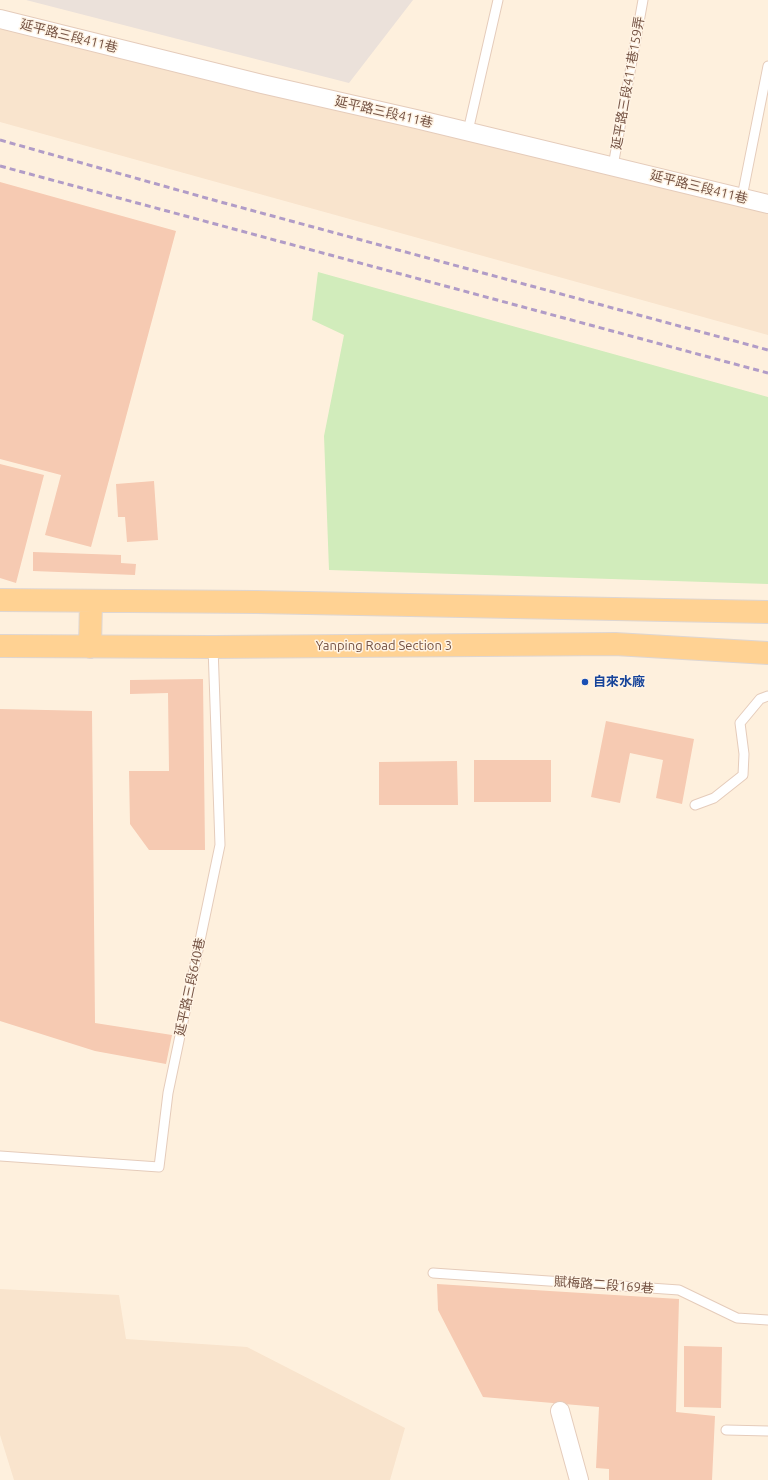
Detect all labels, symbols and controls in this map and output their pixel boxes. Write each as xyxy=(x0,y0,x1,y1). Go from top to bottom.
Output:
street label: 延平路三段411巷159弄 xyxy=(609,15,647,151)
street label: 延平路三段411巷 xyxy=(19,16,119,56)
street label: 延平路三段411巷 xyxy=(334,93,434,131)
street label: 延平路三段411巷 xyxy=(649,167,749,207)
street label: Yanping Road Section 3 xyxy=(316,638,452,654)
place label: 自來水廠 xyxy=(593,674,645,690)
marker: 自來水廠 xyxy=(580,677,590,687)
street label: 延平路三段640巷 xyxy=(172,936,208,1038)
street label: 賦梅路二段169巷 xyxy=(554,1274,654,1296)

